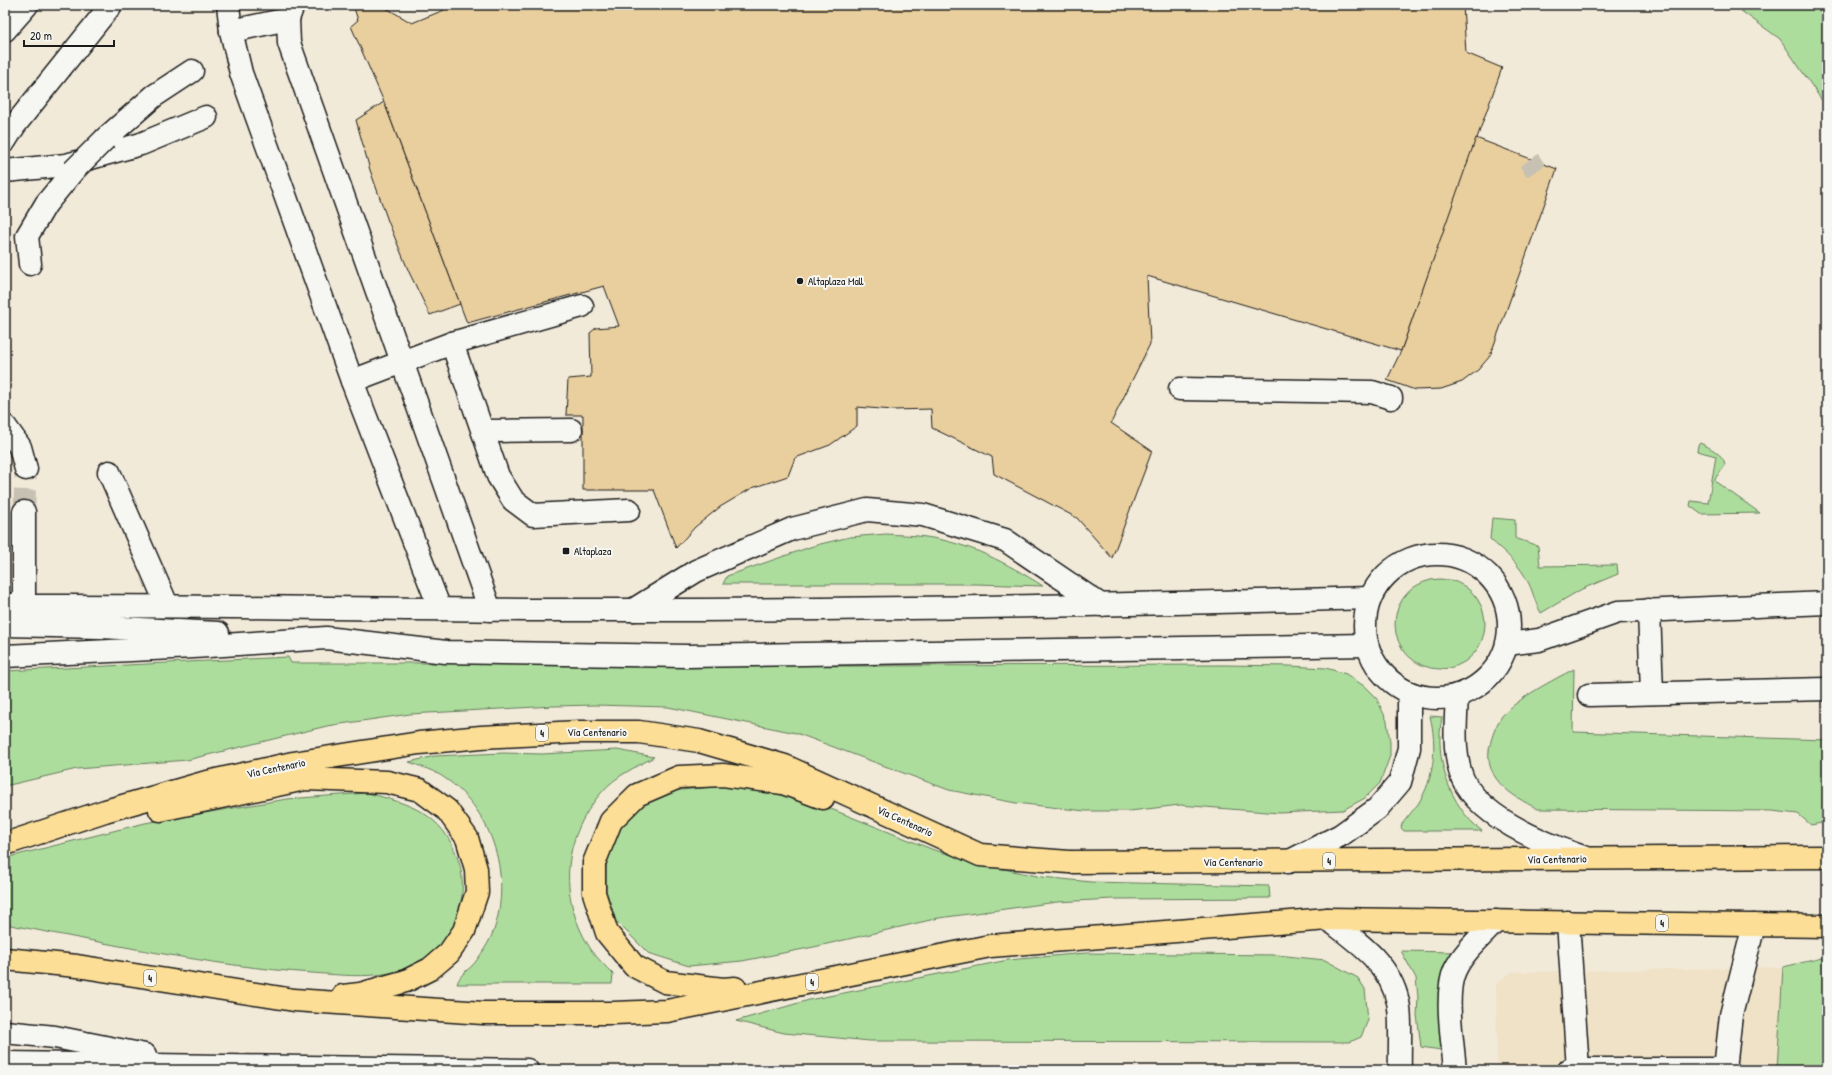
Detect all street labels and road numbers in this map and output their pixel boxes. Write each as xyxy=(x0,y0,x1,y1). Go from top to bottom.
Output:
road number: 4 xyxy=(536,725,548,741)
street label: Vía Centenario xyxy=(567,725,627,739)
street label: Vía Centenario xyxy=(245,755,307,781)
street label: Vía Centenario xyxy=(875,803,936,840)
street label: Vía Centenario xyxy=(1527,851,1587,867)
road number: 4 xyxy=(1323,853,1335,869)
street label: Vía Centenario xyxy=(1203,855,1263,869)
road number: 4 xyxy=(1656,915,1668,931)
road number: 4 xyxy=(144,970,156,986)
road number: 4 xyxy=(806,974,818,990)

